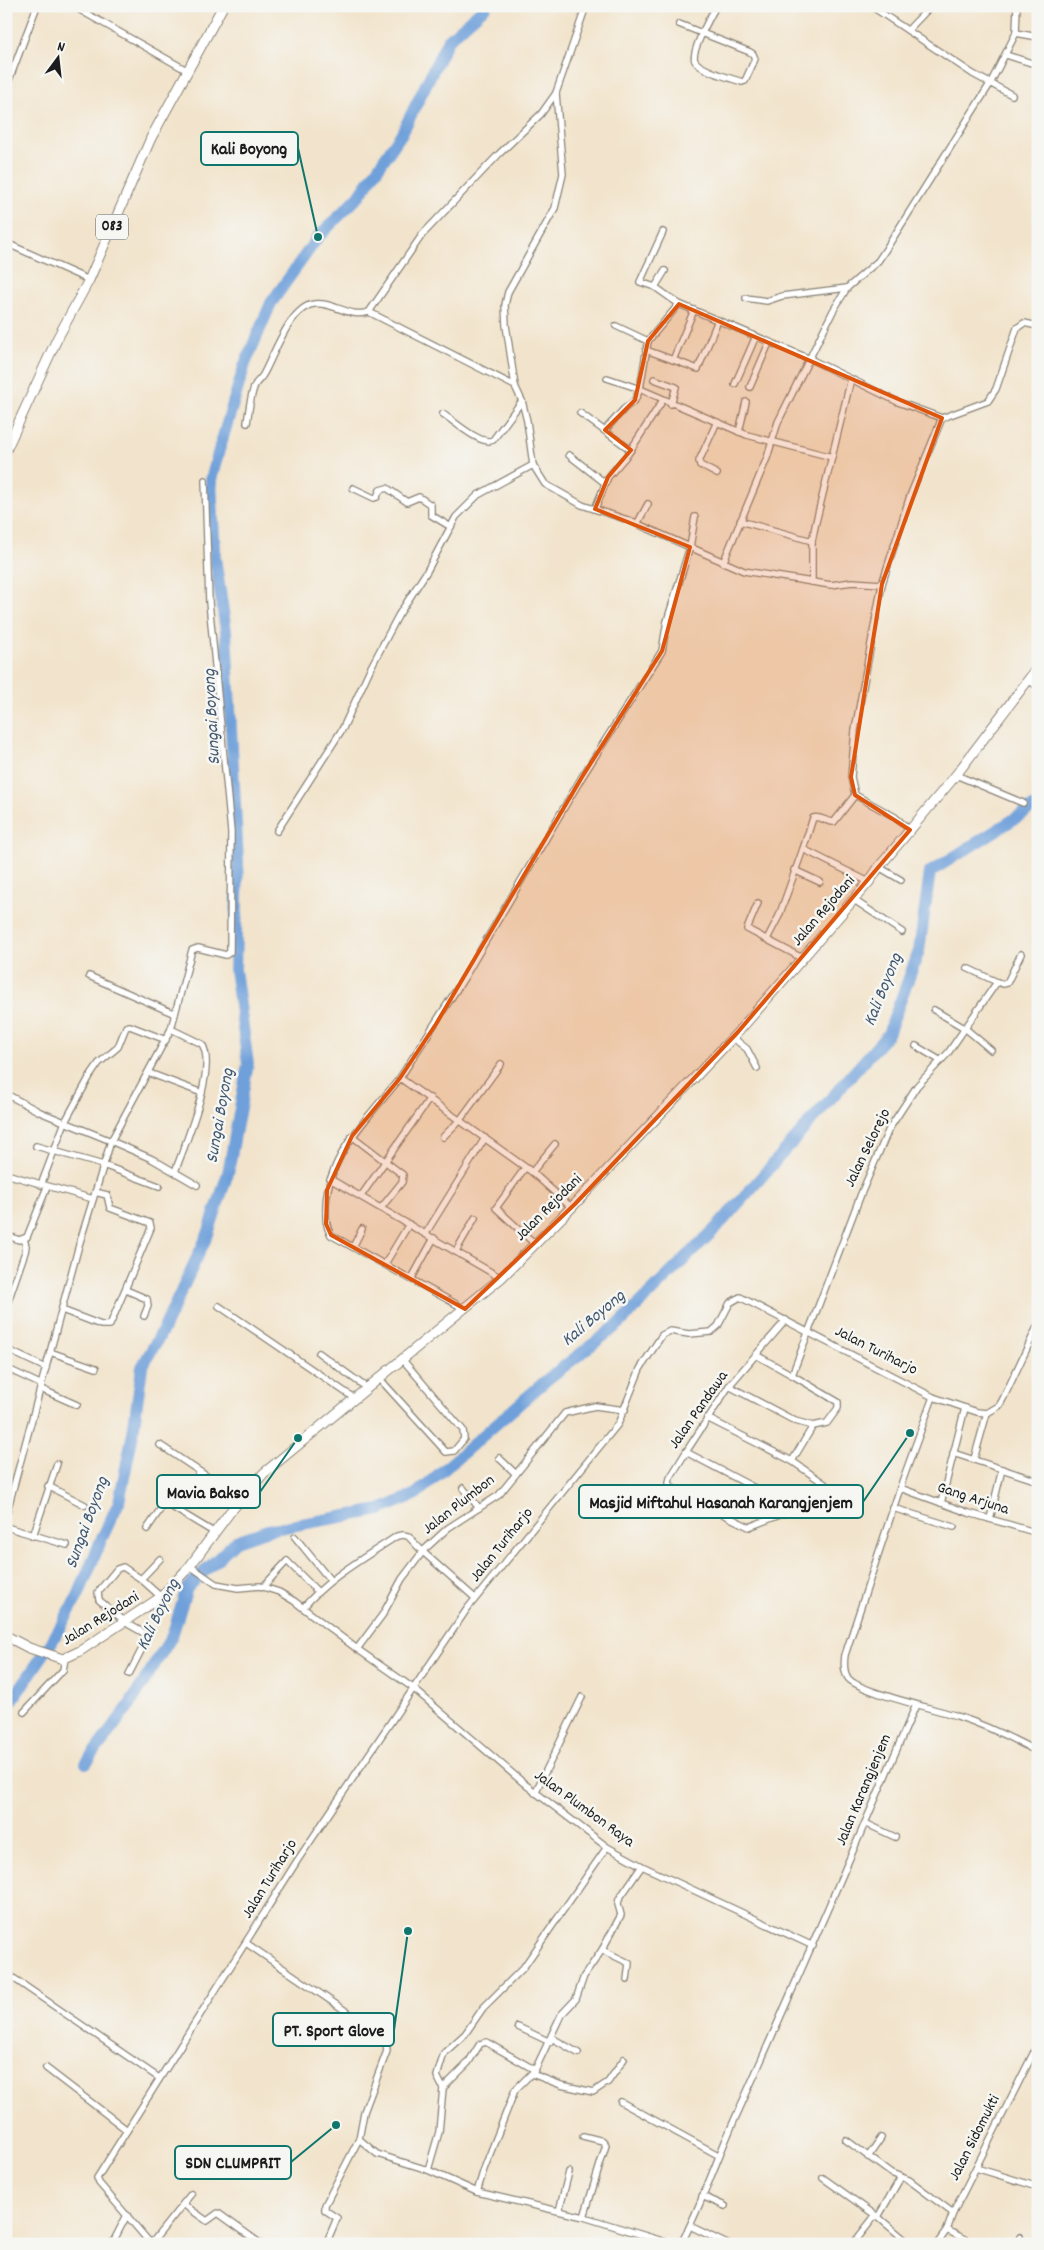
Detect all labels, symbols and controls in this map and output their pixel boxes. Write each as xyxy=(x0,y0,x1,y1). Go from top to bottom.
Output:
north arrow xyxy=(32,32,82,82)
text: N xyxy=(55,37,67,58)
callout: Kali Boyong xyxy=(201,132,298,165)
text: Kali Boyong xyxy=(211,138,287,163)
road number: 083 xyxy=(96,214,128,240)
water label: Sungai Boyong xyxy=(198,667,228,765)
street label: Jalan Rejodani xyxy=(787,871,861,951)
water label: Kali Boyong xyxy=(858,949,910,1030)
water label: Sungai Boyong xyxy=(200,1066,242,1165)
street label: Jalan Selorejo xyxy=(839,1105,897,1191)
street label: Jalan Rejodani xyxy=(510,1169,588,1247)
water label: Kali Boyong xyxy=(557,1284,632,1353)
street label: Jalan Turiharjo xyxy=(831,1320,921,1382)
street label: Jalan Pandawa xyxy=(664,1366,735,1454)
street label: Jalan Plumbon xyxy=(418,1469,500,1541)
water label: Sungai Boyong xyxy=(60,1473,117,1572)
callout: Mavia Bakso xyxy=(157,1475,260,1508)
street label: Gang Arjuna xyxy=(934,1477,1012,1522)
text: Mavia Bakso xyxy=(167,1482,249,1507)
callout: Masjid Miftahul Hasanah Karangjenjem xyxy=(579,1485,863,1518)
text: Masjid Miftahul Hasanah Karangjenjem xyxy=(589,1492,853,1517)
street label: Jalan Turiharjo xyxy=(465,1503,539,1587)
water label: Kali Boyong xyxy=(131,1574,187,1655)
street label: Jalan Rejodani xyxy=(58,1586,144,1652)
street label: Jalan Karangjenjem xyxy=(830,1731,898,1849)
street label: Jalan Plumbon Raya xyxy=(529,1765,639,1854)
street label: Jalan Turiharjo xyxy=(236,1835,304,1923)
callout: PT. Sport Glove xyxy=(273,2013,394,2046)
text: PT. Sport Glove xyxy=(284,2020,385,2045)
street label: Jalan Sidomukti xyxy=(944,2091,1007,2185)
callout: SDN CLUMPRIT xyxy=(175,2146,291,2179)
text: SDN CLUMPRIT xyxy=(185,2152,282,2177)

